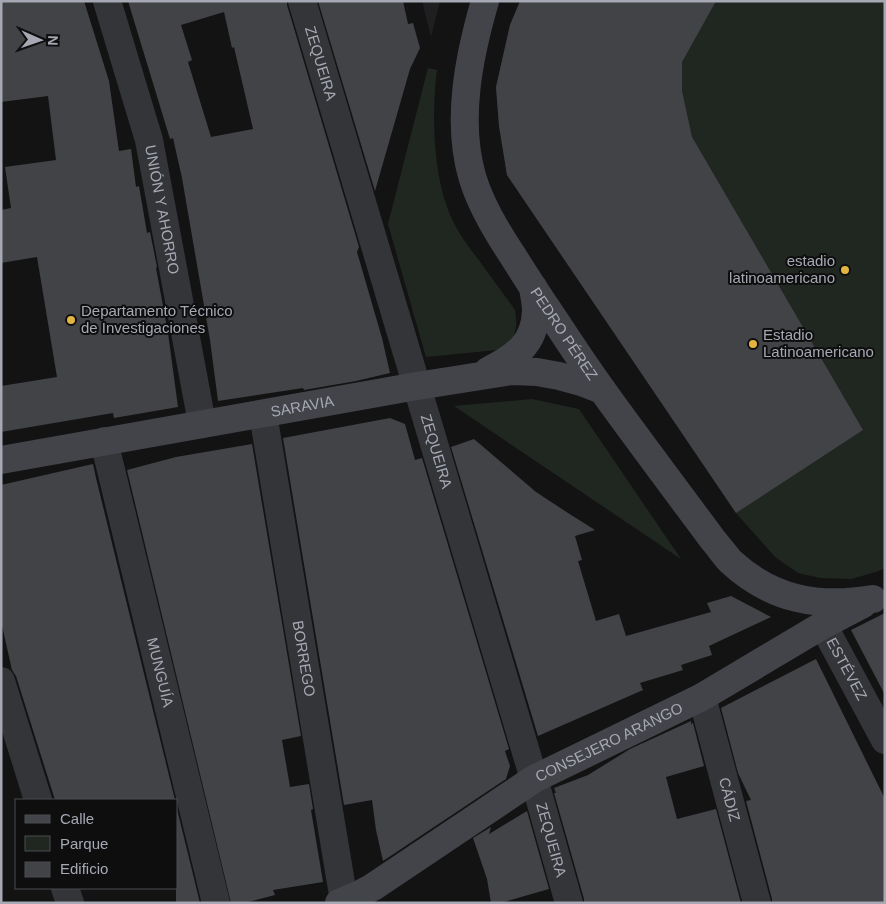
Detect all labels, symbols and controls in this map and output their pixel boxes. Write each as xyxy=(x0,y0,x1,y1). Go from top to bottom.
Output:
north arrow xyxy=(15,15,65,65)
street label: ZEQUEIRA xyxy=(302,24,340,102)
text: N xyxy=(45,35,61,46)
street label: UNIÓN Y AHORRO xyxy=(142,143,183,276)
place label: estadio latinoamericano xyxy=(729,252,835,286)
marker: estadio latinoamericano xyxy=(839,264,851,276)
street label: PEDRO PÉREZ xyxy=(527,284,601,383)
place label: Departamento Técnico de Investigaciones xyxy=(81,302,232,336)
marker: Departamento Técnico de Investigaciones xyxy=(65,314,77,326)
place label: Estadio Latinoamericano xyxy=(763,326,874,360)
marker: Estadio Latinoamericano xyxy=(747,338,759,350)
street label: SARAVIA xyxy=(269,392,335,420)
street label: ZEQUEIRA xyxy=(418,412,456,490)
street label: BORREGO xyxy=(290,619,319,698)
street label: ESTÉVEZ xyxy=(823,635,871,703)
street label: MUNGUÍA xyxy=(144,636,177,709)
street label: CONSEJERO ARANGO xyxy=(532,699,685,785)
street label: CÁDIZ xyxy=(716,775,744,823)
legend xyxy=(15,799,178,889)
street label: ZEQUEIRA xyxy=(533,800,570,879)
text: Calle xyxy=(60,810,94,827)
text: Parque xyxy=(60,835,108,852)
text: Edificio xyxy=(60,860,108,877)

